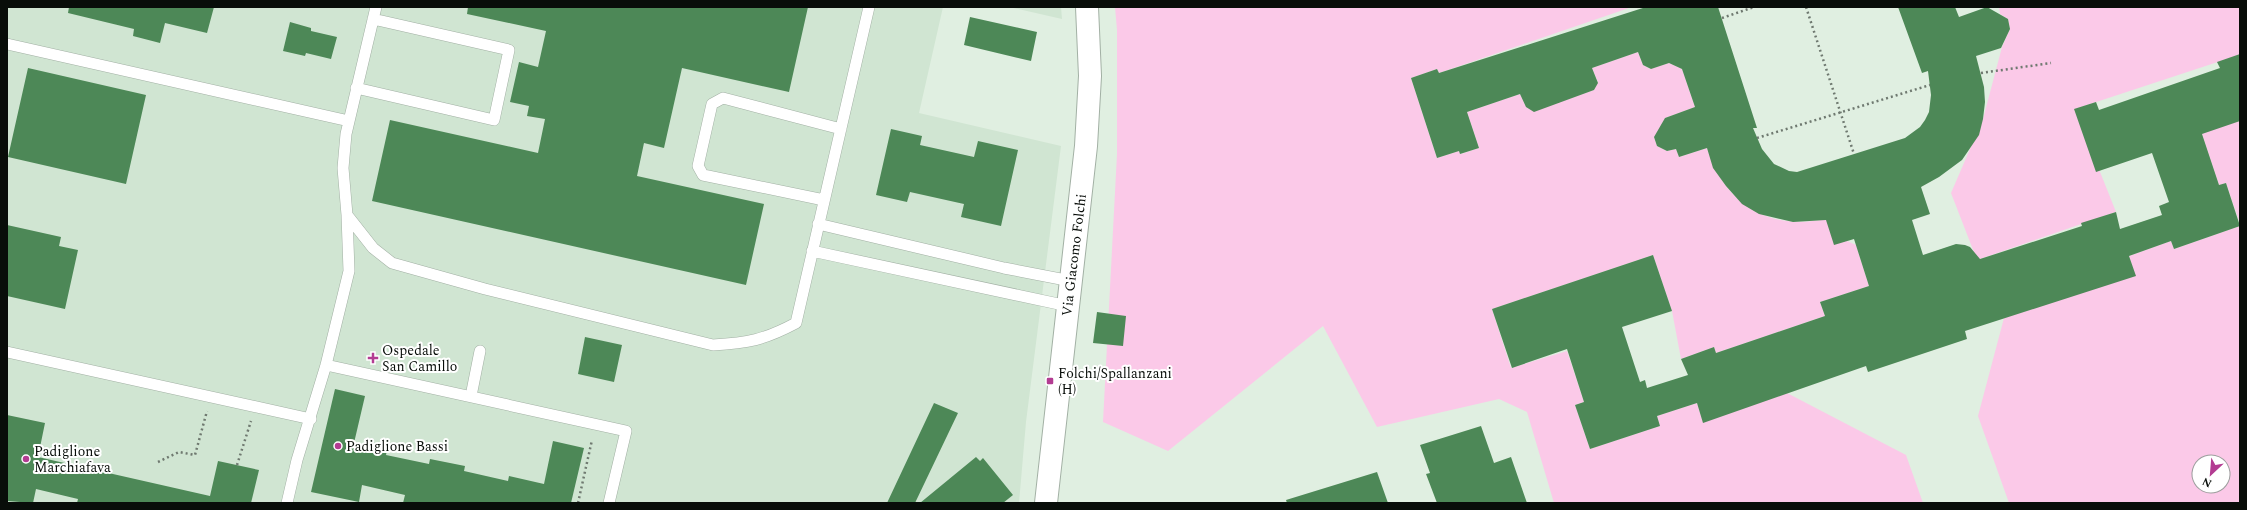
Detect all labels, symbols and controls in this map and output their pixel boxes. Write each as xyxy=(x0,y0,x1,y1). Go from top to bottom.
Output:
street label: Via Giacomo Folchi xyxy=(1056,192,1092,318)
place label: Ospedale San Camillo xyxy=(382,340,457,377)
marker: Ospedale San Camillo xyxy=(367,352,379,364)
place label: Folchi/Spallanzani (H) xyxy=(1058,363,1172,400)
marker: Folchi/Spallanzani (H) xyxy=(1045,376,1055,386)
place label: Padiglione Bassi xyxy=(346,436,448,457)
place label: Padiglione Marchiafava xyxy=(34,441,111,478)
marker: Padiglione Bassi xyxy=(333,441,343,451)
marker: Padiglione Marchiafava xyxy=(21,454,31,464)
north arrow xyxy=(2191,454,2231,494)
text: N xyxy=(2199,473,2215,492)

